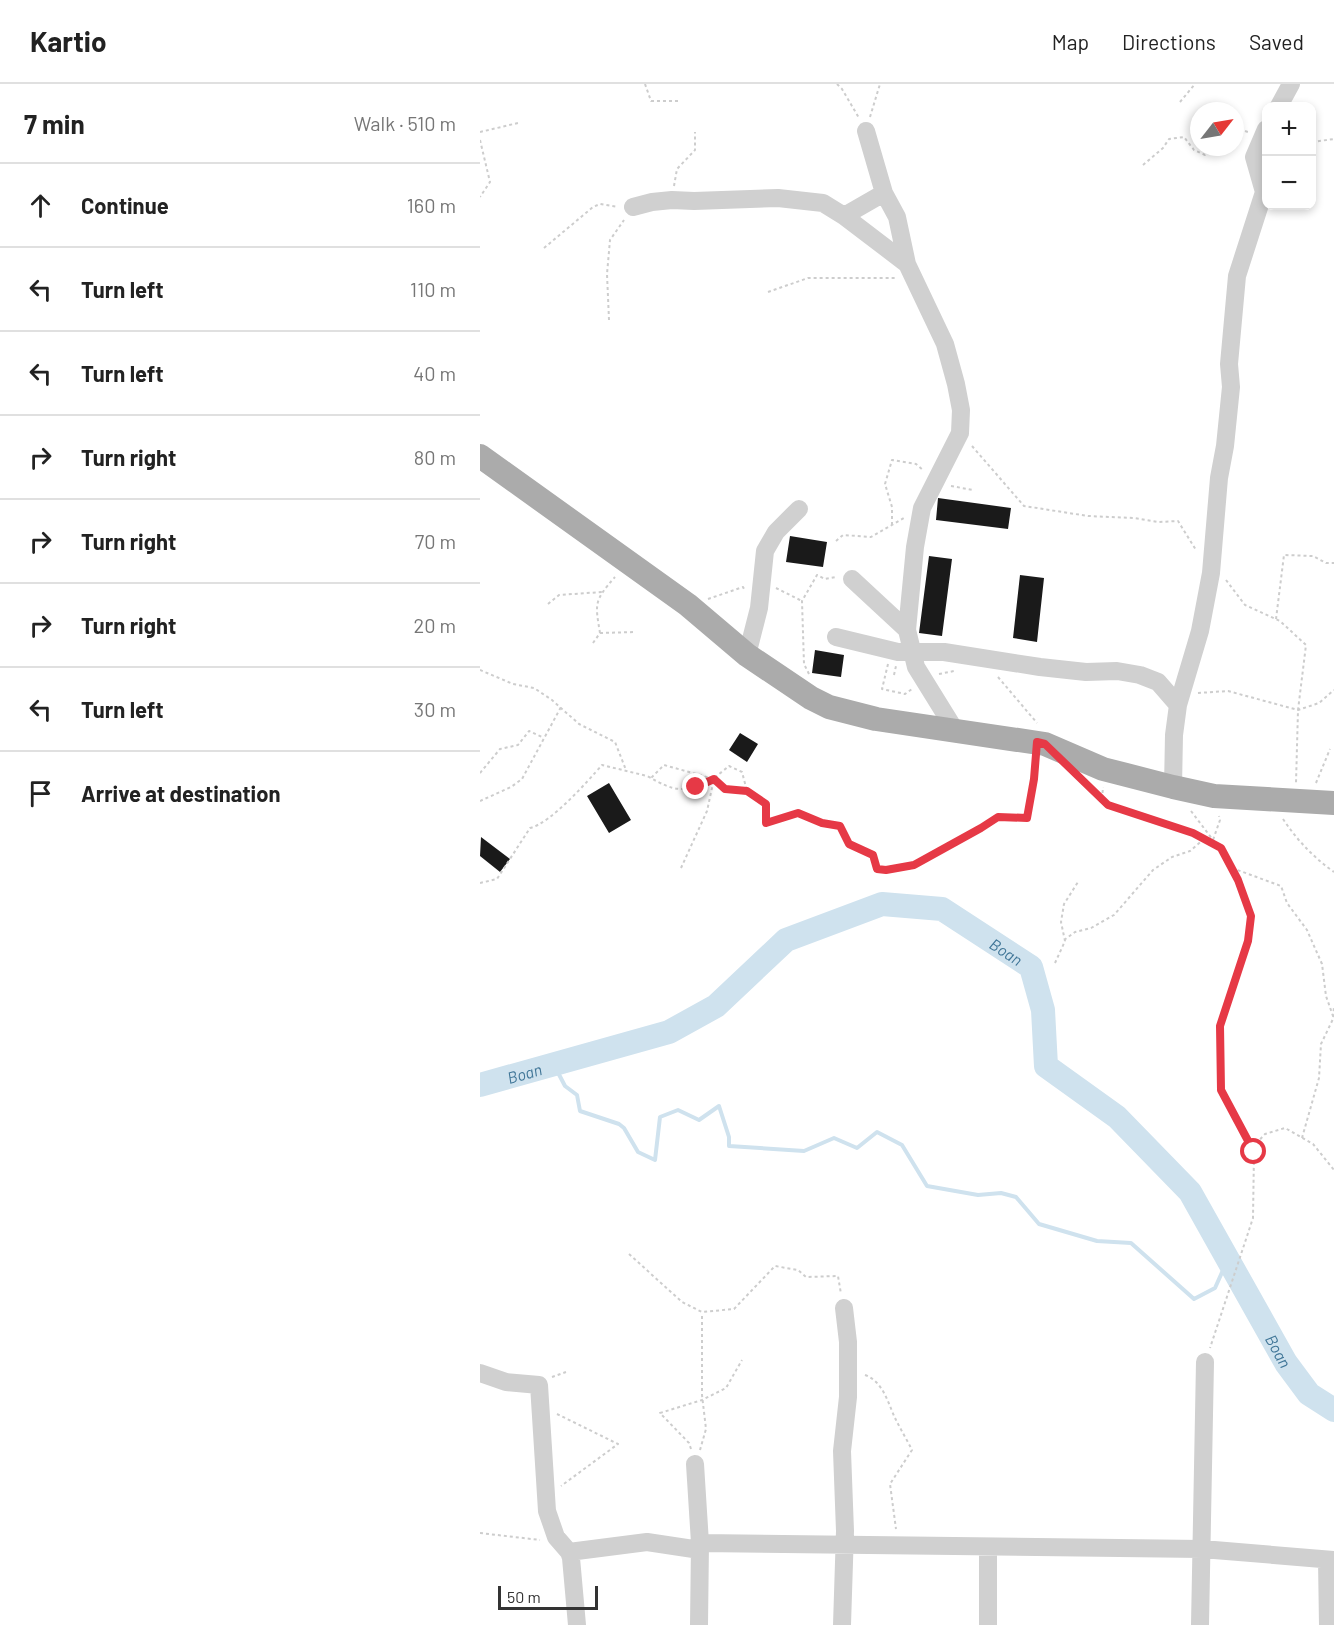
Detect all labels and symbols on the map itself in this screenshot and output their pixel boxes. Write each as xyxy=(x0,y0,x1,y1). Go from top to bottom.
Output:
north arrow xyxy=(1190,102,1244,156)
route end xyxy=(682,773,708,799)
water label: Boan xyxy=(987,934,1026,969)
water label: Boan xyxy=(505,1059,544,1086)
route start xyxy=(1240,1138,1266,1164)
water label: Boan xyxy=(1262,1331,1296,1371)
scale bar xyxy=(498,1583,598,1610)

